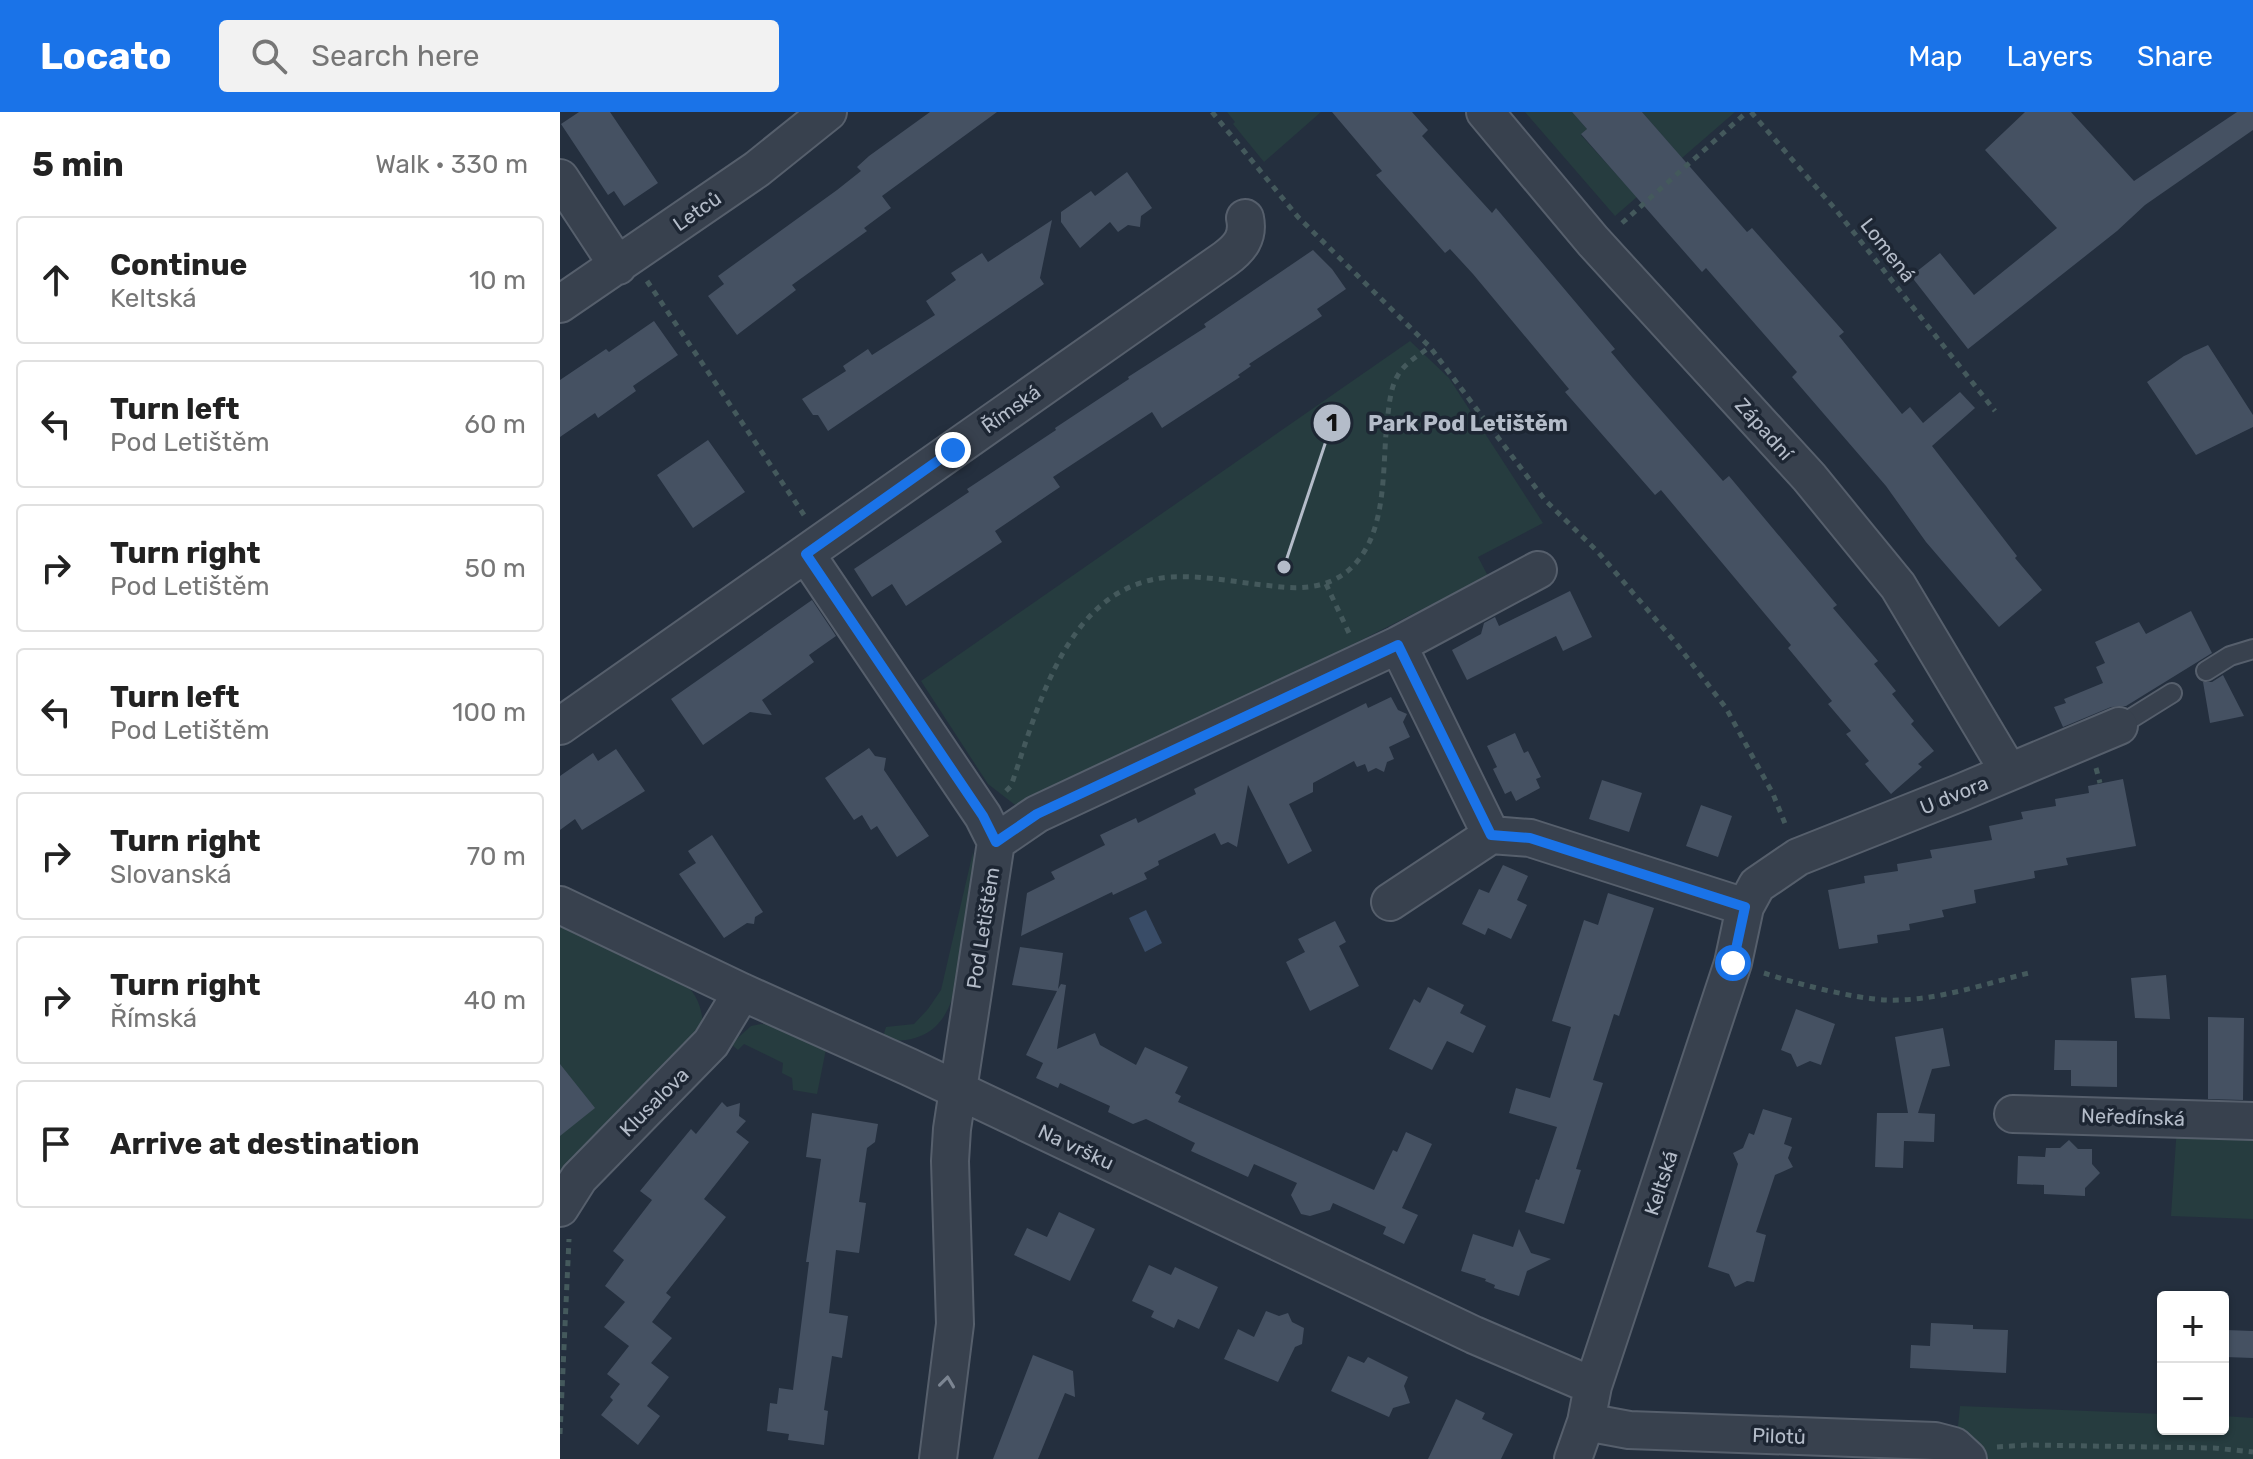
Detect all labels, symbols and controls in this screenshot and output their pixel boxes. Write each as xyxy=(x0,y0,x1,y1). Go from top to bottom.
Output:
search box xyxy=(219,20,779,92)
text: Locato xyxy=(40,33,171,79)
icon: search xyxy=(247,34,291,78)
text: Search here xyxy=(311,38,480,74)
text: Map xyxy=(1908,40,1963,73)
text: Layers xyxy=(2007,40,2093,73)
text: Share xyxy=(2137,40,2213,73)
text: 5 min xyxy=(32,144,124,185)
text: Walk · 330 m xyxy=(375,149,528,180)
street label: Letců xyxy=(668,186,726,236)
street label: Lomená xyxy=(1856,213,1920,287)
text: Continue xyxy=(110,247,247,283)
icon: ahead xyxy=(34,258,78,302)
text: 10 m xyxy=(469,265,526,296)
text: Keltská xyxy=(110,283,197,314)
street label: Římská xyxy=(977,380,1045,438)
text: Turn left xyxy=(110,391,240,427)
street label: Západní xyxy=(1730,393,1799,466)
callout: Park Pod Letištěm xyxy=(1312,400,1584,446)
icon: left xyxy=(34,402,78,446)
text: 60 m xyxy=(464,409,526,440)
text: 1 xyxy=(1326,409,1338,437)
text: Park Pod Letištěm xyxy=(1368,410,1568,437)
text: Pod Letištěm xyxy=(110,427,270,458)
route end xyxy=(935,432,971,468)
text: Turn right xyxy=(110,535,261,571)
icon: right xyxy=(34,546,78,590)
text: 50 m xyxy=(465,553,526,584)
text: Pod Letištěm xyxy=(110,571,270,602)
text: Turn left xyxy=(110,679,240,715)
icon: left xyxy=(34,690,78,734)
text: 100 m xyxy=(452,697,526,728)
text: Pod Letištěm xyxy=(110,715,270,746)
street label: U dvora xyxy=(1916,770,1992,820)
text: Turn right xyxy=(110,823,261,859)
icon: right xyxy=(34,834,78,878)
text: 70 m xyxy=(467,841,526,872)
text: Slovanská xyxy=(110,859,232,890)
street label: Pod Letištěm xyxy=(962,865,1004,991)
route start xyxy=(1715,945,1751,981)
text: Turn right xyxy=(110,967,261,1003)
icon: right xyxy=(34,978,78,1022)
text: 40 m xyxy=(464,985,526,1016)
text: Římská xyxy=(110,1003,197,1034)
street label: Klusalova xyxy=(614,1062,694,1142)
street label: Neředínská xyxy=(2081,1103,2185,1131)
street label: Na vršku xyxy=(1034,1119,1118,1175)
icon: arrive xyxy=(34,1122,78,1166)
text: Arrive at destination xyxy=(110,1126,420,1162)
street label: Keltská xyxy=(1639,1148,1683,1218)
map controls xyxy=(2157,1291,2229,1435)
button: + xyxy=(2157,1291,2229,1363)
button: − xyxy=(2157,1363,2229,1435)
one-way arrow xyxy=(939,1375,956,1388)
street label: Pilotů xyxy=(1752,1423,1806,1449)

